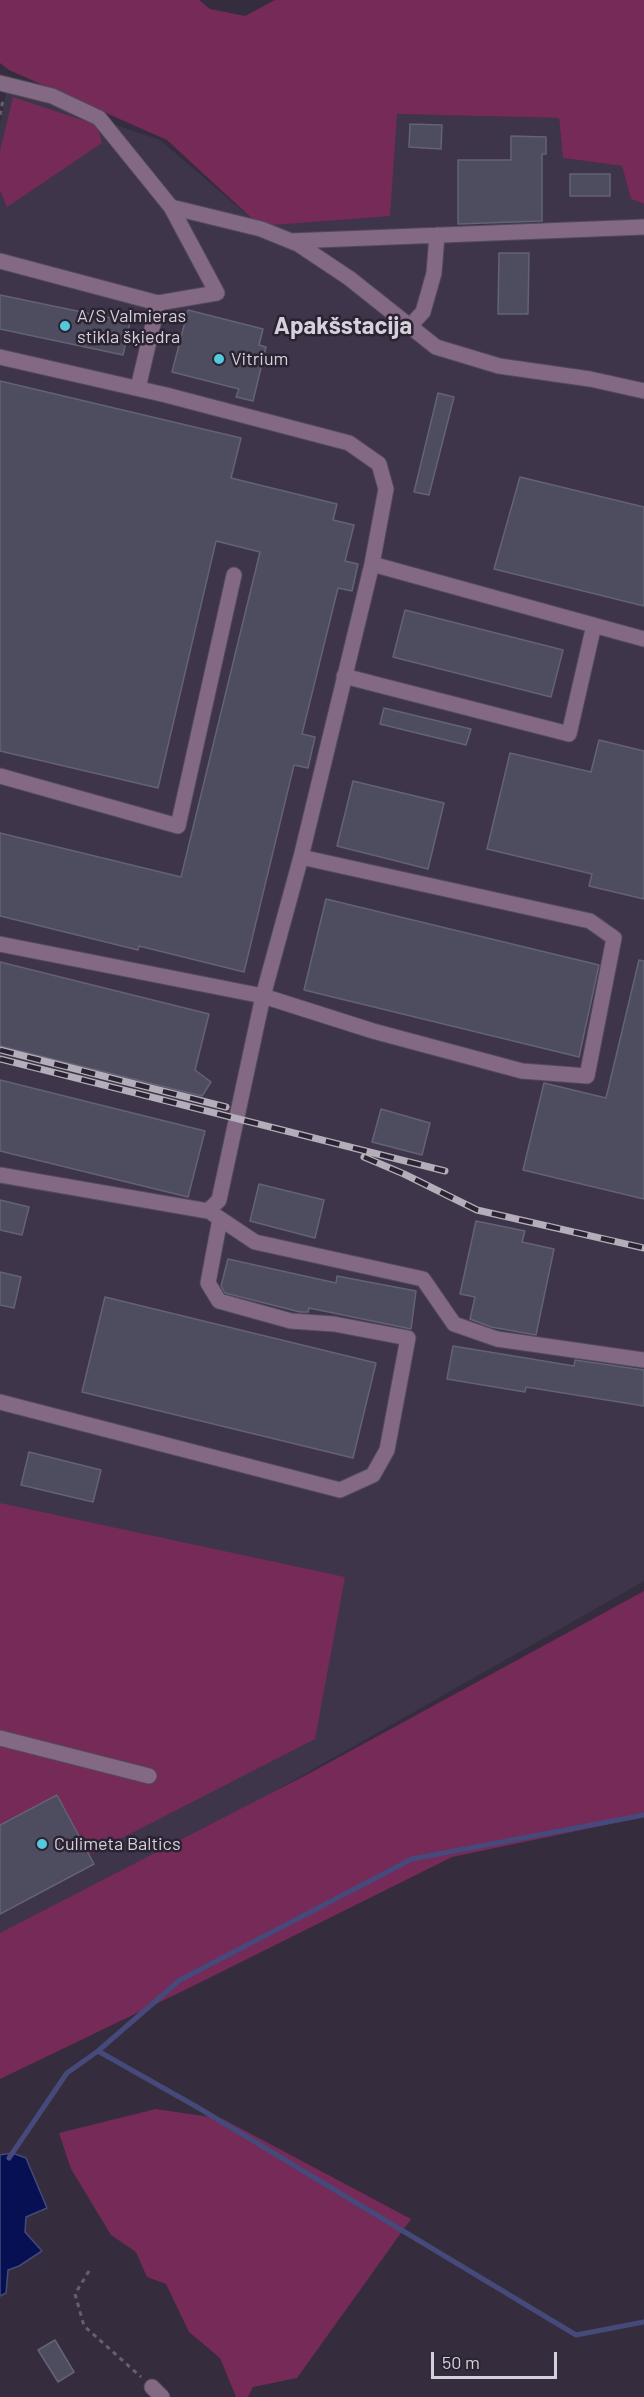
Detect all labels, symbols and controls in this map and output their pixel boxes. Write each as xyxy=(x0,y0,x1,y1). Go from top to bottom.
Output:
place label: A/S Valmieras stikla šķiedra xyxy=(77,305,186,348)
district label: Apakšstacija xyxy=(274,312,412,340)
marker: A/S Valmieras stikla šķiedra xyxy=(58,319,72,333)
place label: Vitrium xyxy=(231,348,288,370)
marker: Vitrium xyxy=(212,352,226,366)
place label: Culimeta Baltics xyxy=(54,1833,181,1855)
marker: Culimeta Baltics xyxy=(35,1837,49,1851)
scale bar xyxy=(434,2340,560,2378)
text: 50 m xyxy=(442,2351,480,2373)

